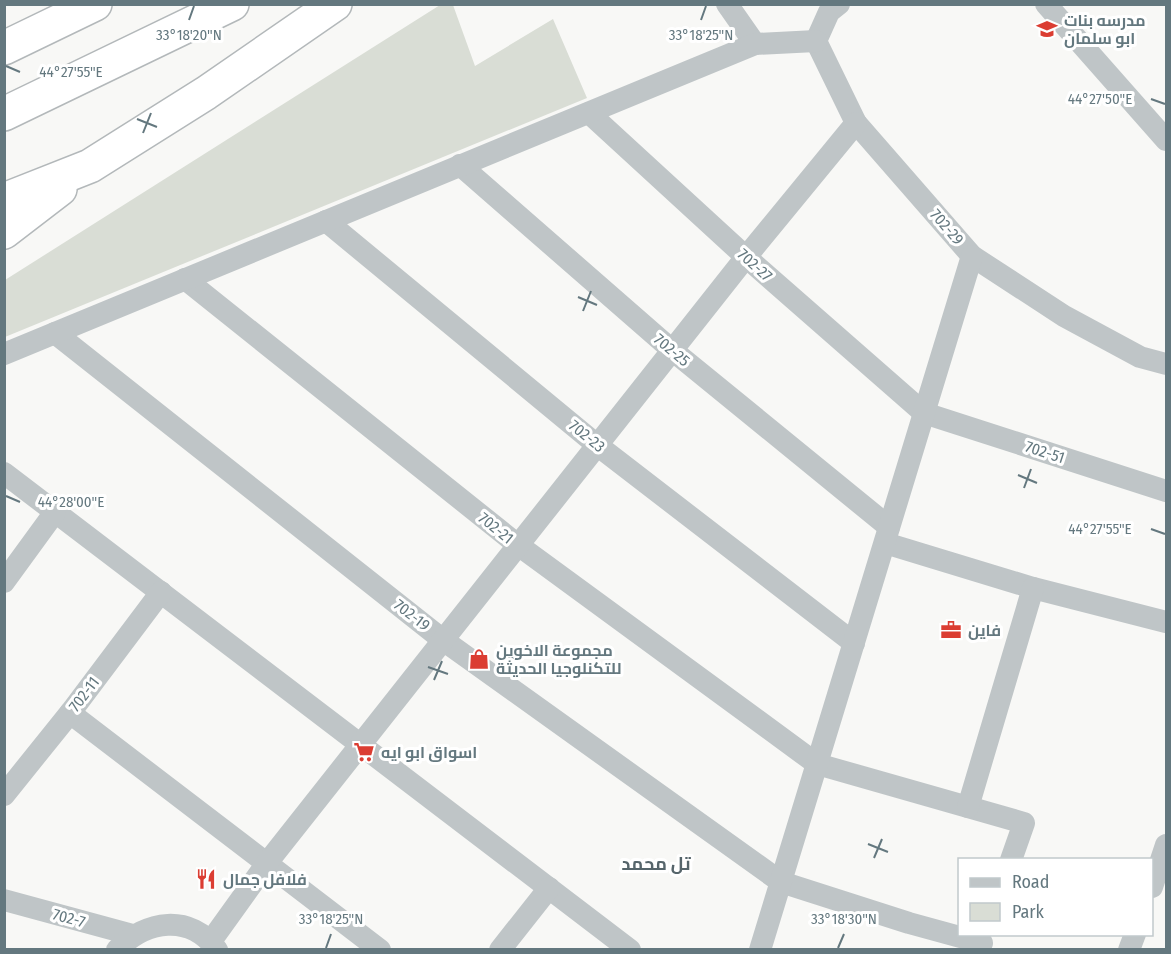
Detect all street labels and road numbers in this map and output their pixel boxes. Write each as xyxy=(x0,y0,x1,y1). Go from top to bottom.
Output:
street label: 702-29 xyxy=(926,205,968,249)
street label: 702-27 xyxy=(734,245,777,286)
street label: 702-25 xyxy=(650,330,694,370)
street label: 702-23 xyxy=(565,416,609,456)
street label: 702-51 xyxy=(1023,437,1067,467)
street label: 702-21 xyxy=(475,508,517,548)
street label: 702-19 xyxy=(390,595,434,635)
street label: 702-11 xyxy=(65,673,103,715)
street label: 702-7 xyxy=(51,905,88,932)

